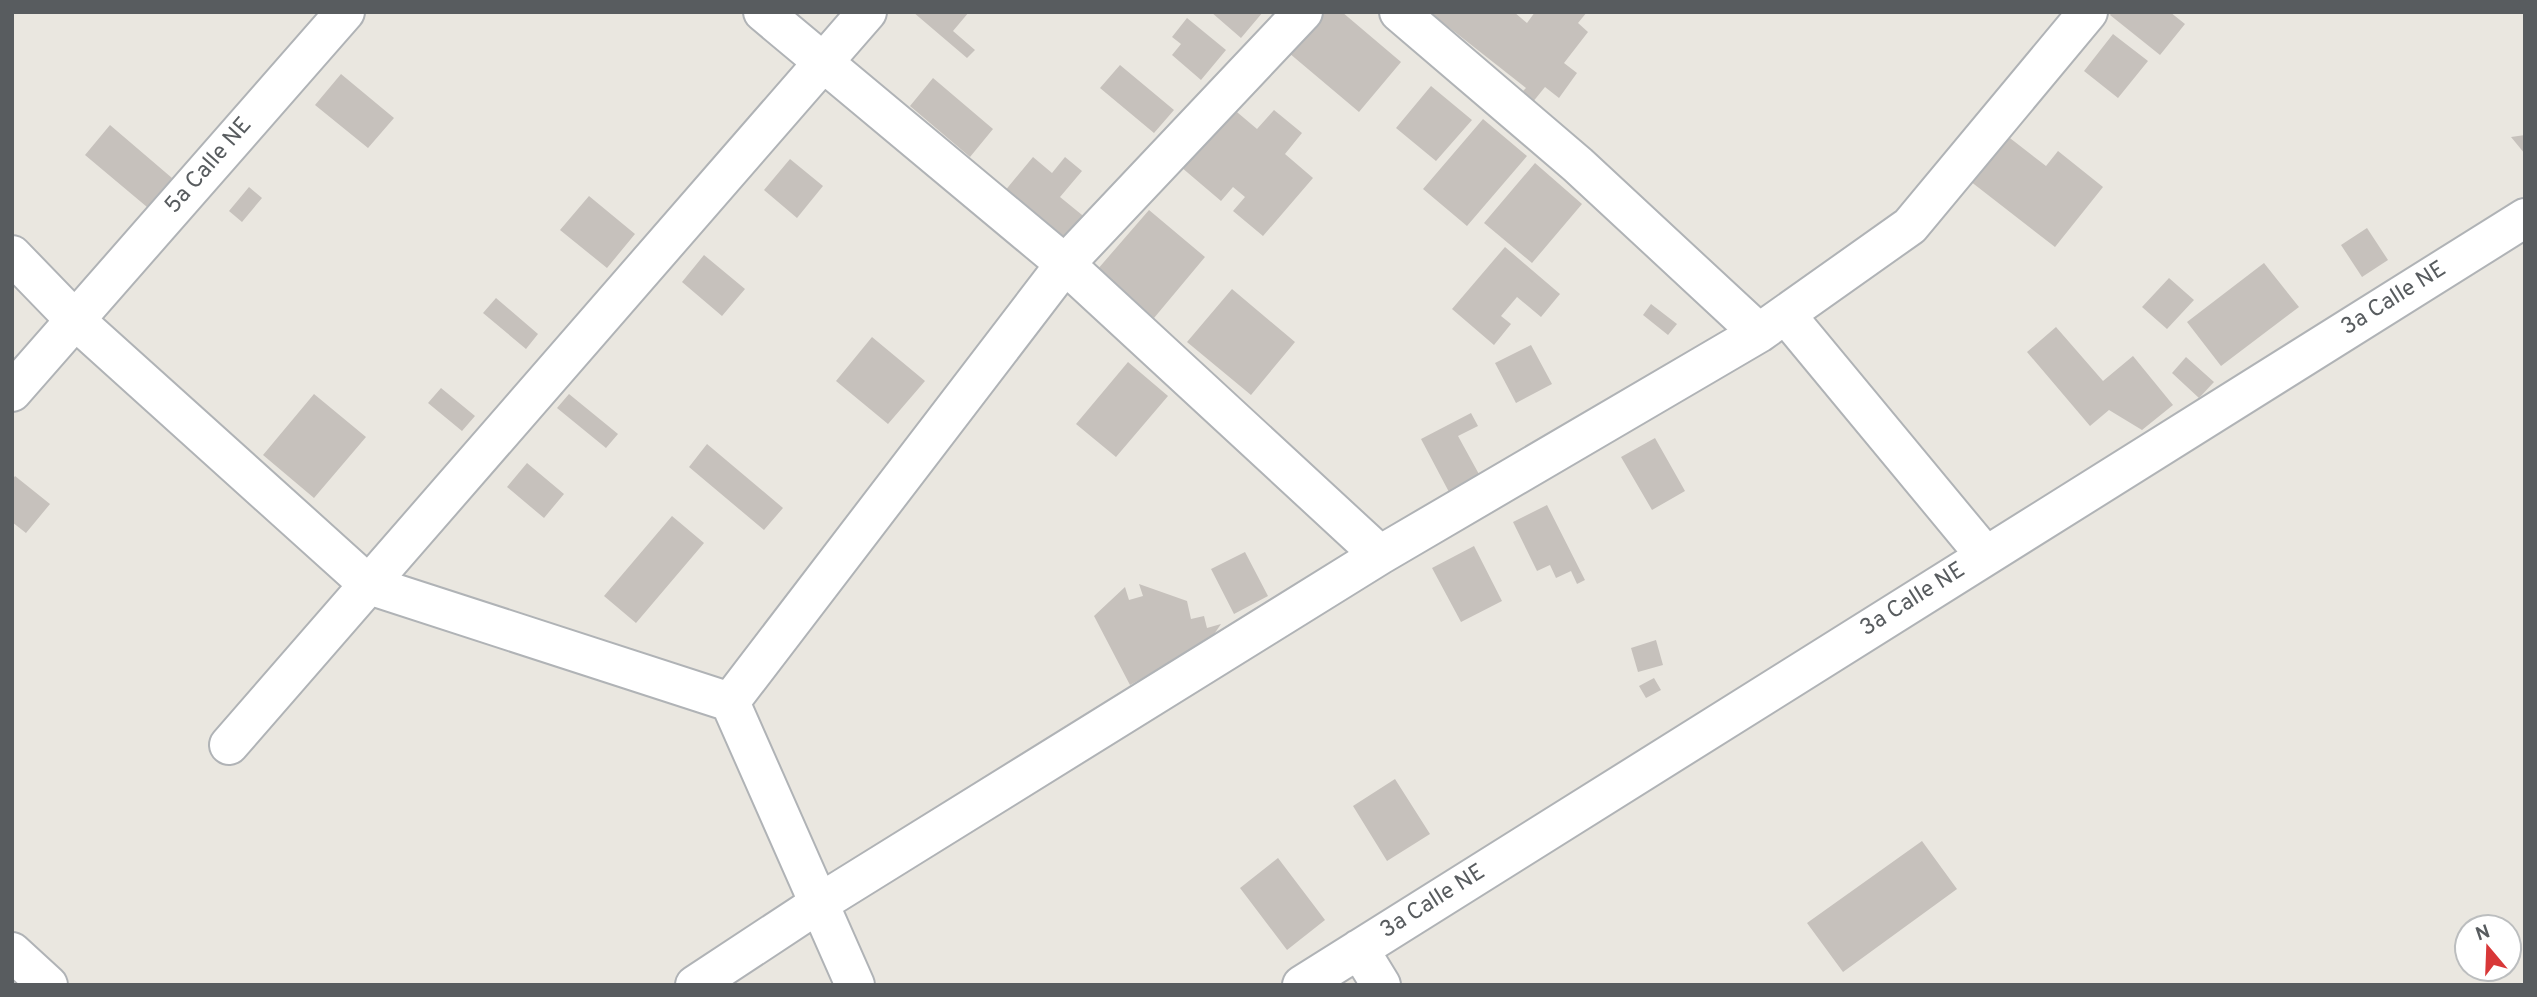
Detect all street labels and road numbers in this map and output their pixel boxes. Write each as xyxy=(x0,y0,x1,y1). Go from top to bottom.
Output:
street label: 5a Calle NE xyxy=(159,112,259,220)
street label: 3a Calle NE xyxy=(2336,255,2452,343)
street label: 3a Calle NE xyxy=(1855,556,1971,644)
street label: 3a Calle NE xyxy=(1375,858,1491,946)

